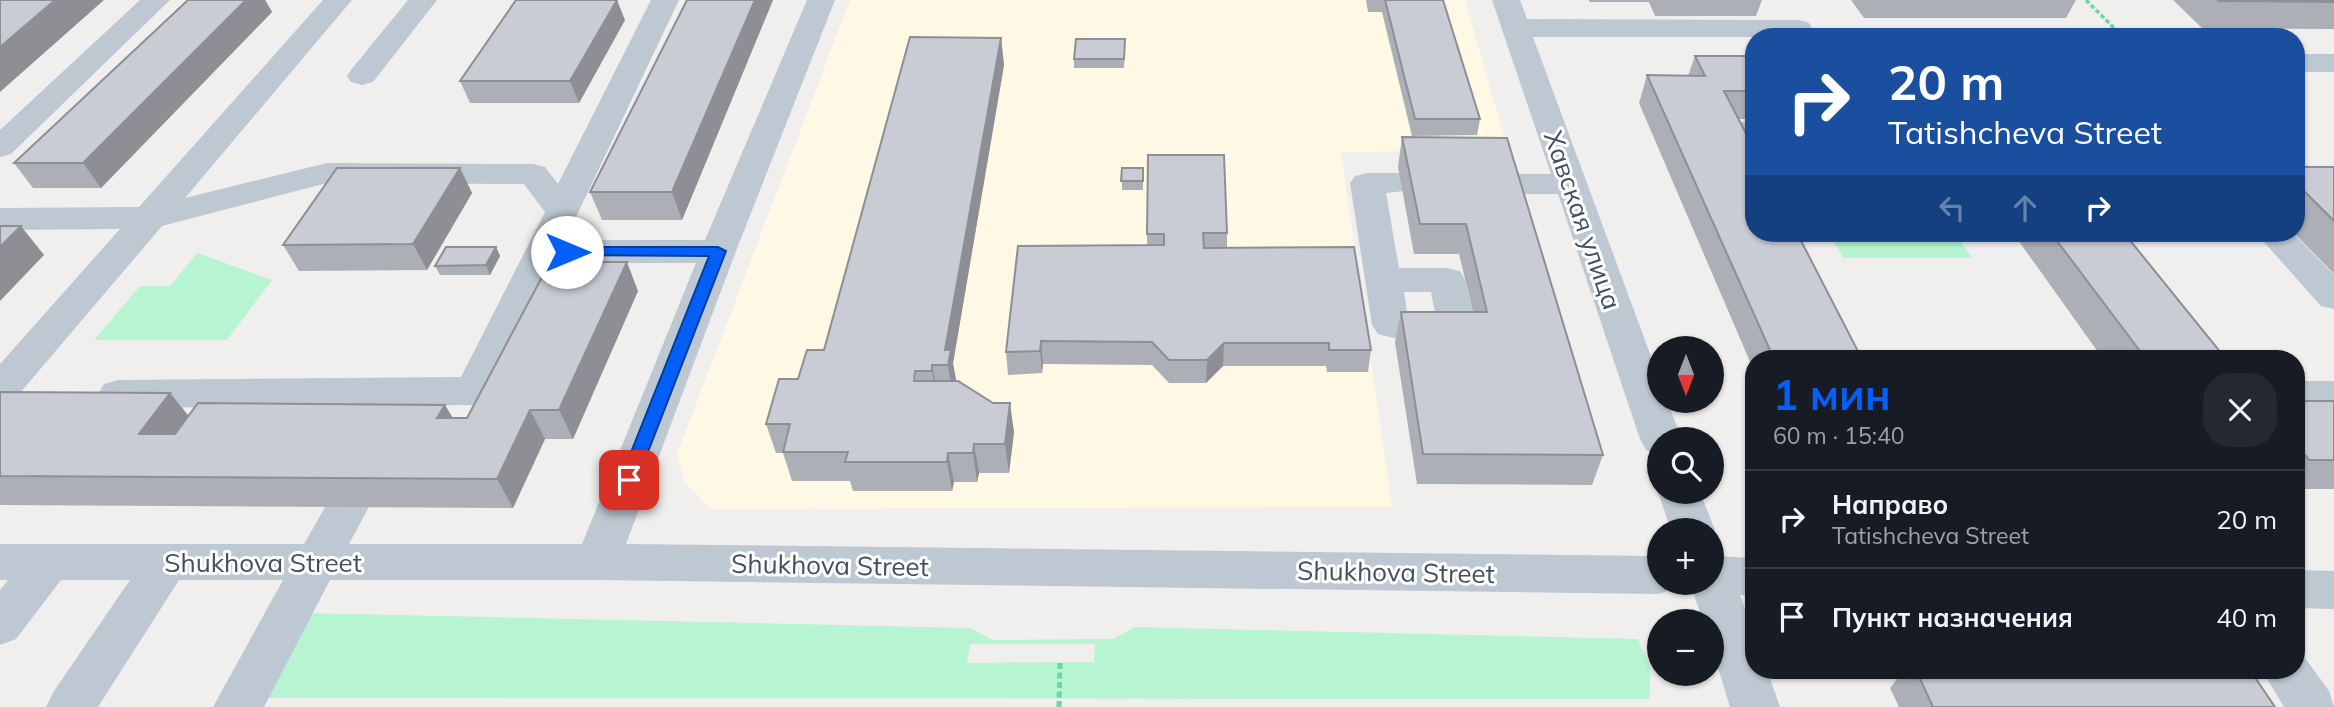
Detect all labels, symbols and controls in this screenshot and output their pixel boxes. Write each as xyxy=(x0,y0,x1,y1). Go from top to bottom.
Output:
text: 20 m xyxy=(1888,51,2004,112)
icon: right xyxy=(1773,56,1864,147)
text: Tatishcheva Street xyxy=(1888,112,2162,152)
street label: Хавская улица xyxy=(1537,126,1629,314)
icon: left xyxy=(1933,189,1971,227)
icon: ahead xyxy=(2006,189,2044,227)
icon: right xyxy=(2079,189,2117,227)
position arrow xyxy=(530,215,604,289)
north arrow xyxy=(1647,336,1724,413)
map controls xyxy=(1647,336,1724,686)
text: 1 мин xyxy=(1773,368,1891,421)
button: close xyxy=(2203,373,2277,447)
text: 60 m · 15:40 xyxy=(1773,421,1905,450)
button: search xyxy=(1647,427,1724,504)
pin xyxy=(599,450,659,510)
icon: arrive xyxy=(610,461,648,499)
text: Направо xyxy=(1832,488,1948,521)
icon: right xyxy=(1773,500,1811,538)
text: 20 m xyxy=(2216,503,2277,536)
button: + xyxy=(1647,518,1724,595)
text: Tatishcheva Street xyxy=(1832,521,2029,550)
street label: Shukhova Street xyxy=(164,546,362,579)
street label: Shukhova Street xyxy=(731,547,929,583)
street label: Shukhova Street xyxy=(1297,554,1495,590)
icon: arrive xyxy=(1773,598,1811,636)
text: Пункт назначения xyxy=(1832,601,2073,634)
text: 40 m xyxy=(2216,601,2277,634)
button: − xyxy=(1647,609,1724,686)

